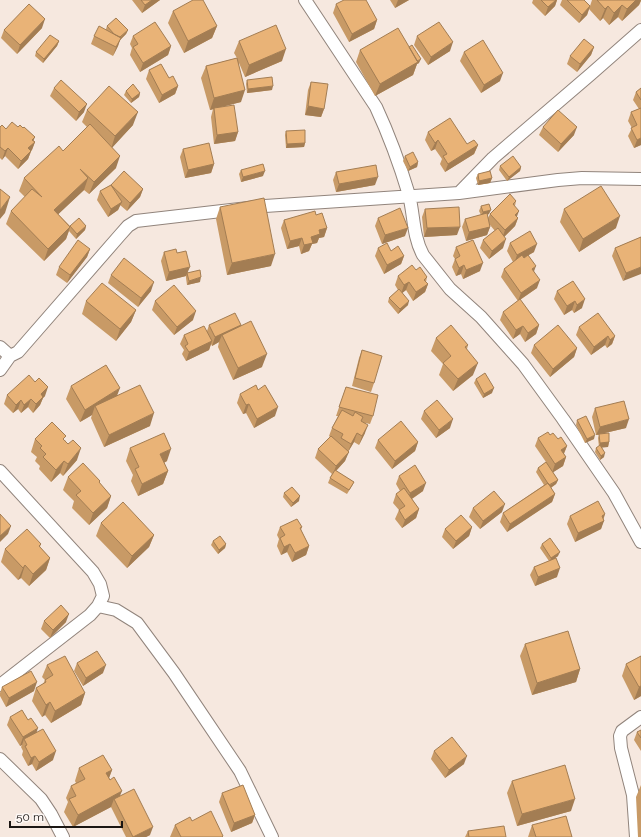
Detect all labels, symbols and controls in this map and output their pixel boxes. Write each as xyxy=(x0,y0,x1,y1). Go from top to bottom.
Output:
scale bar xyxy=(10,803,122,829)
text: 50 m xyxy=(16,810,44,824)

